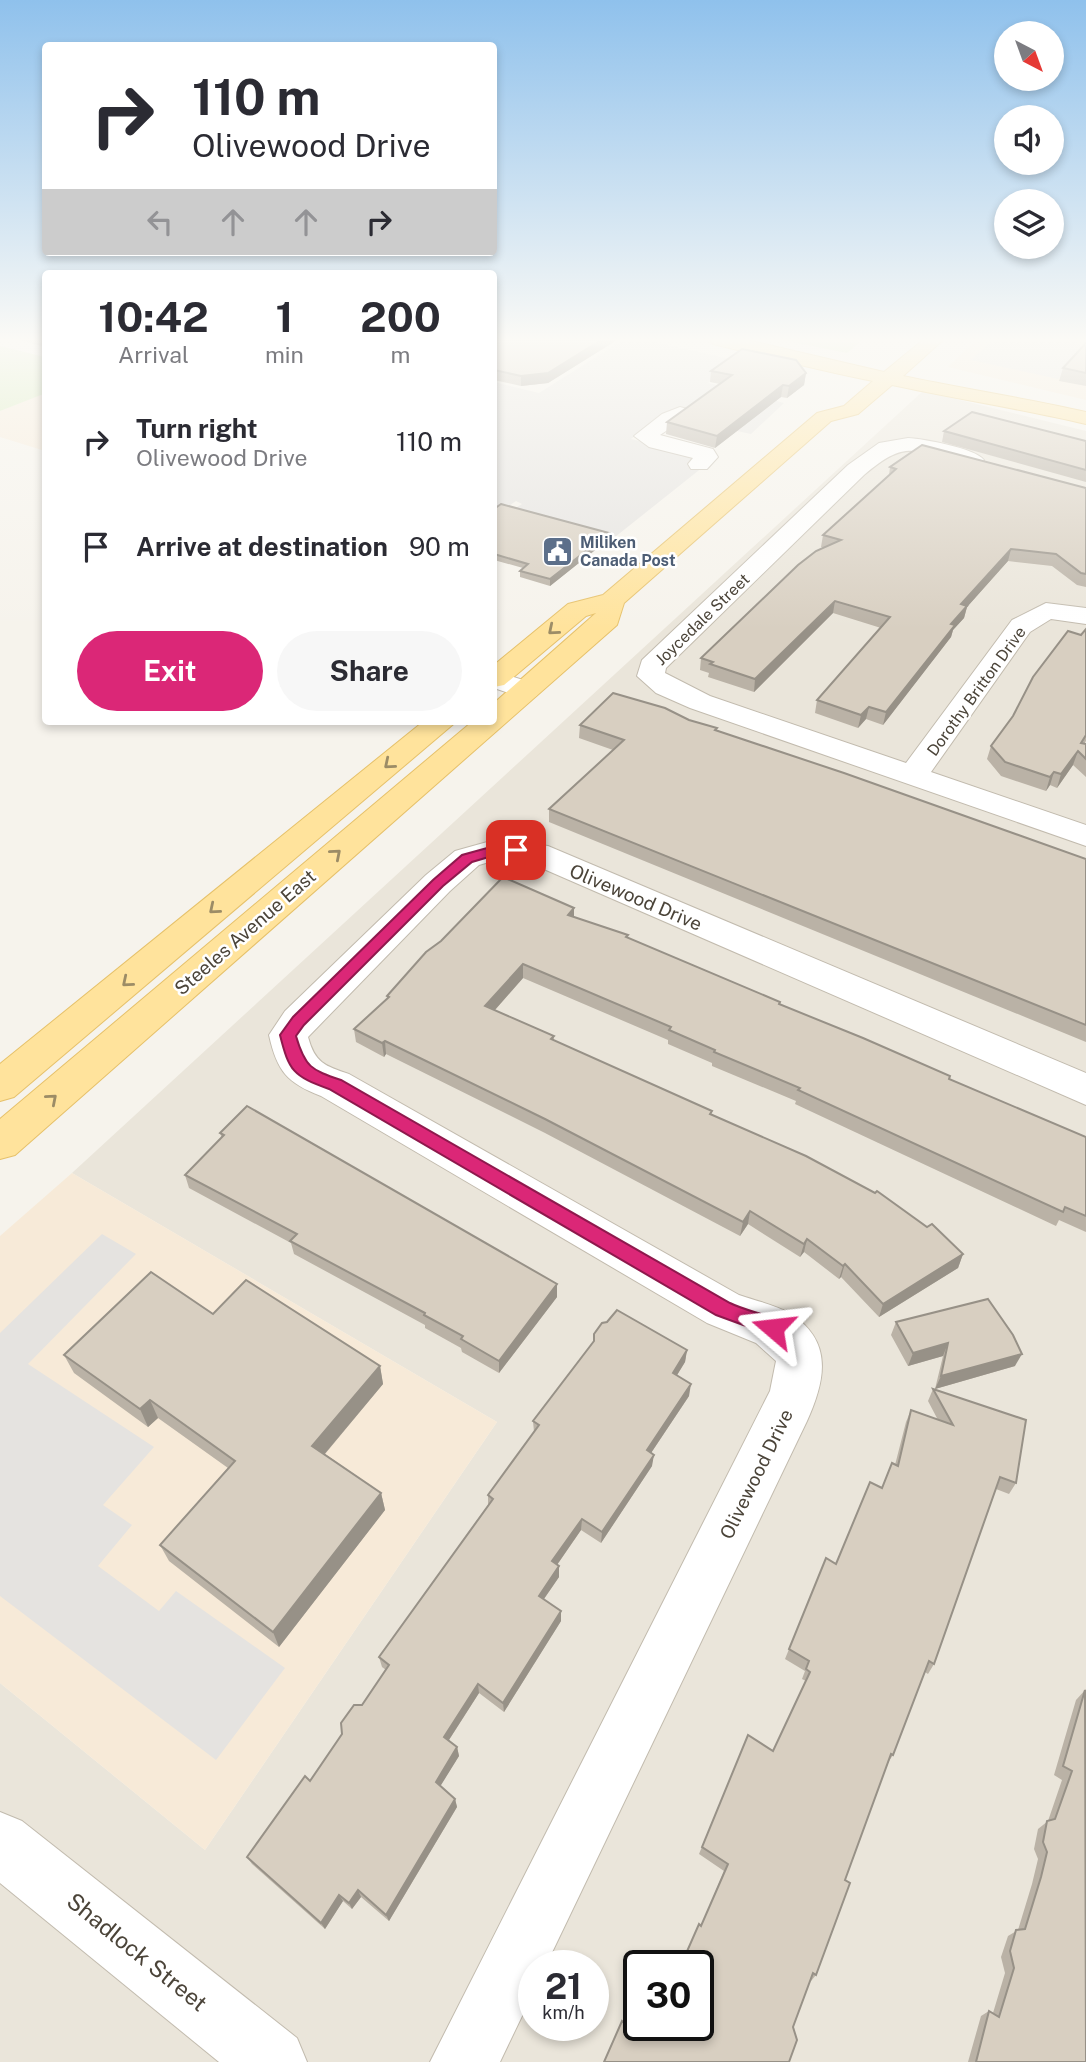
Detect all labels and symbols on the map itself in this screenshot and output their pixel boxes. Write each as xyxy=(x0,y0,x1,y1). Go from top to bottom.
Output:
north arrow xyxy=(994,21,1064,91)
place label: Miliken Canada Post xyxy=(580,533,676,570)
public building icon: Miliken Canada Post xyxy=(540,534,574,568)
street label: Joycedale Street xyxy=(651,570,753,669)
one-way arrow xyxy=(548,621,560,634)
street label: Dorothy Britton Drive xyxy=(923,623,1030,760)
one-way arrow xyxy=(385,756,397,769)
pin xyxy=(486,820,546,880)
one-way arrow xyxy=(327,850,340,862)
street label: Olivewood Drive xyxy=(566,859,706,935)
street label: Steeles Avenue East xyxy=(170,865,320,999)
one-way arrow xyxy=(210,901,222,914)
one-way arrow xyxy=(122,973,134,986)
one-way arrow xyxy=(43,1095,56,1107)
position arrow xyxy=(736,1291,810,1365)
street label: Olivewood Drive xyxy=(715,1405,797,1543)
street label: Shadlock Street xyxy=(62,1887,213,2016)
speed limit sign: 30 xyxy=(623,1950,714,2041)

